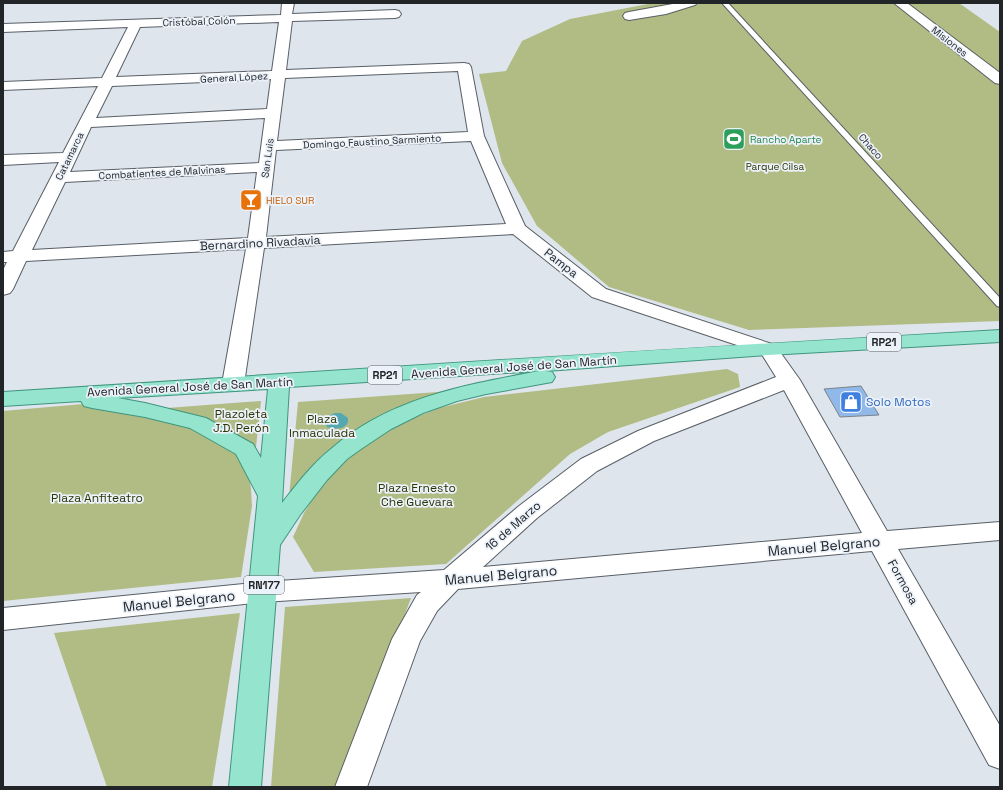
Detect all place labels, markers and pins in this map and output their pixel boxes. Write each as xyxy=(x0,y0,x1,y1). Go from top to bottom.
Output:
sports icon: Rancho Aparte xyxy=(721,126,747,152)
place label: Rancho Aparte xyxy=(750,133,822,146)
bar icon: HIELO SUR xyxy=(238,187,264,213)
place label: HIELO SUR xyxy=(266,194,314,207)
shop icon: Solo Motos xyxy=(838,389,864,415)
place label: Solo Motos xyxy=(866,394,931,410)

